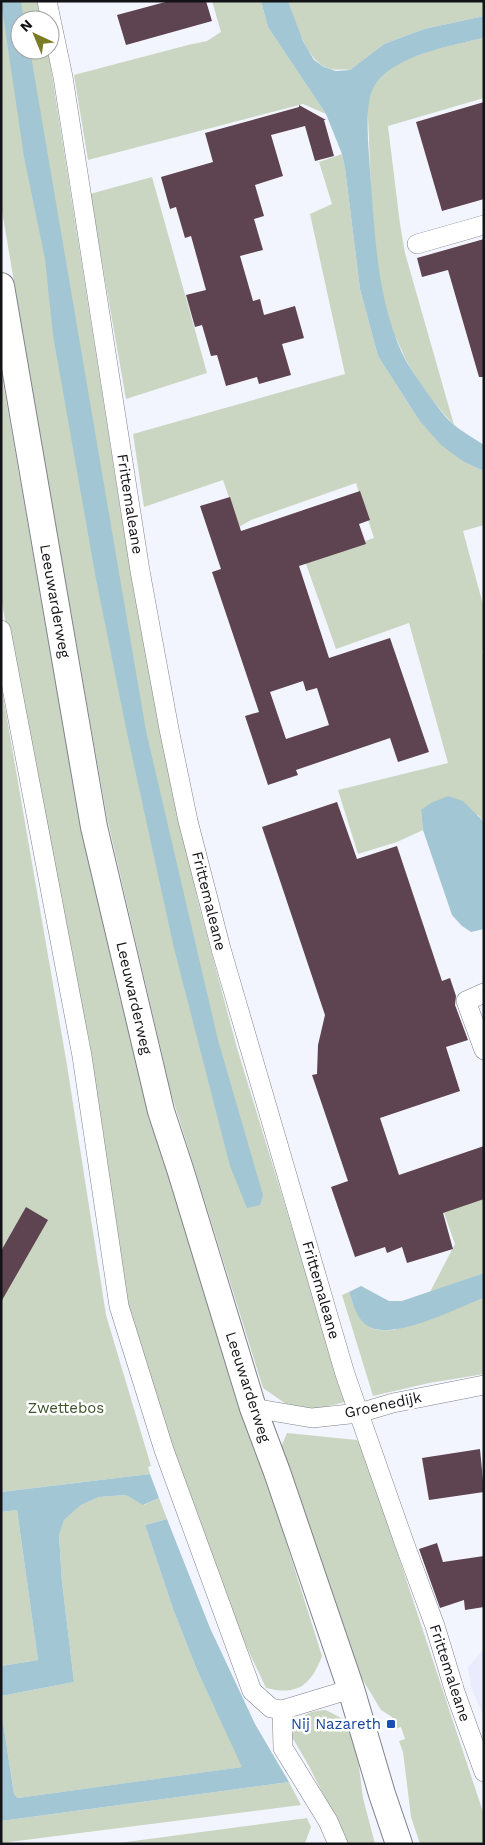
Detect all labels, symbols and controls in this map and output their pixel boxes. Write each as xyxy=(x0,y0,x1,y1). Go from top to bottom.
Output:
north arrow xyxy=(10,10,60,60)
text: N xyxy=(17,16,35,35)
street label: Frittemaleane xyxy=(113,453,147,555)
street label: Leeuwarderweg xyxy=(36,543,74,659)
street label: Frittemaleane xyxy=(188,850,230,952)
street label: Leeuwarderweg xyxy=(112,940,156,1056)
street label: Frittemaleane xyxy=(298,1239,344,1341)
street label: Leeuwarderweg xyxy=(222,1329,274,1445)
street label: Groenedijk xyxy=(343,1388,424,1422)
park label: Zwettebos xyxy=(28,1399,104,1417)
street label: Frittemaleane xyxy=(426,1622,474,1724)
place label: Nij Nazareth xyxy=(291,1715,381,1733)
marker: Nij Nazareth xyxy=(385,1718,397,1730)

